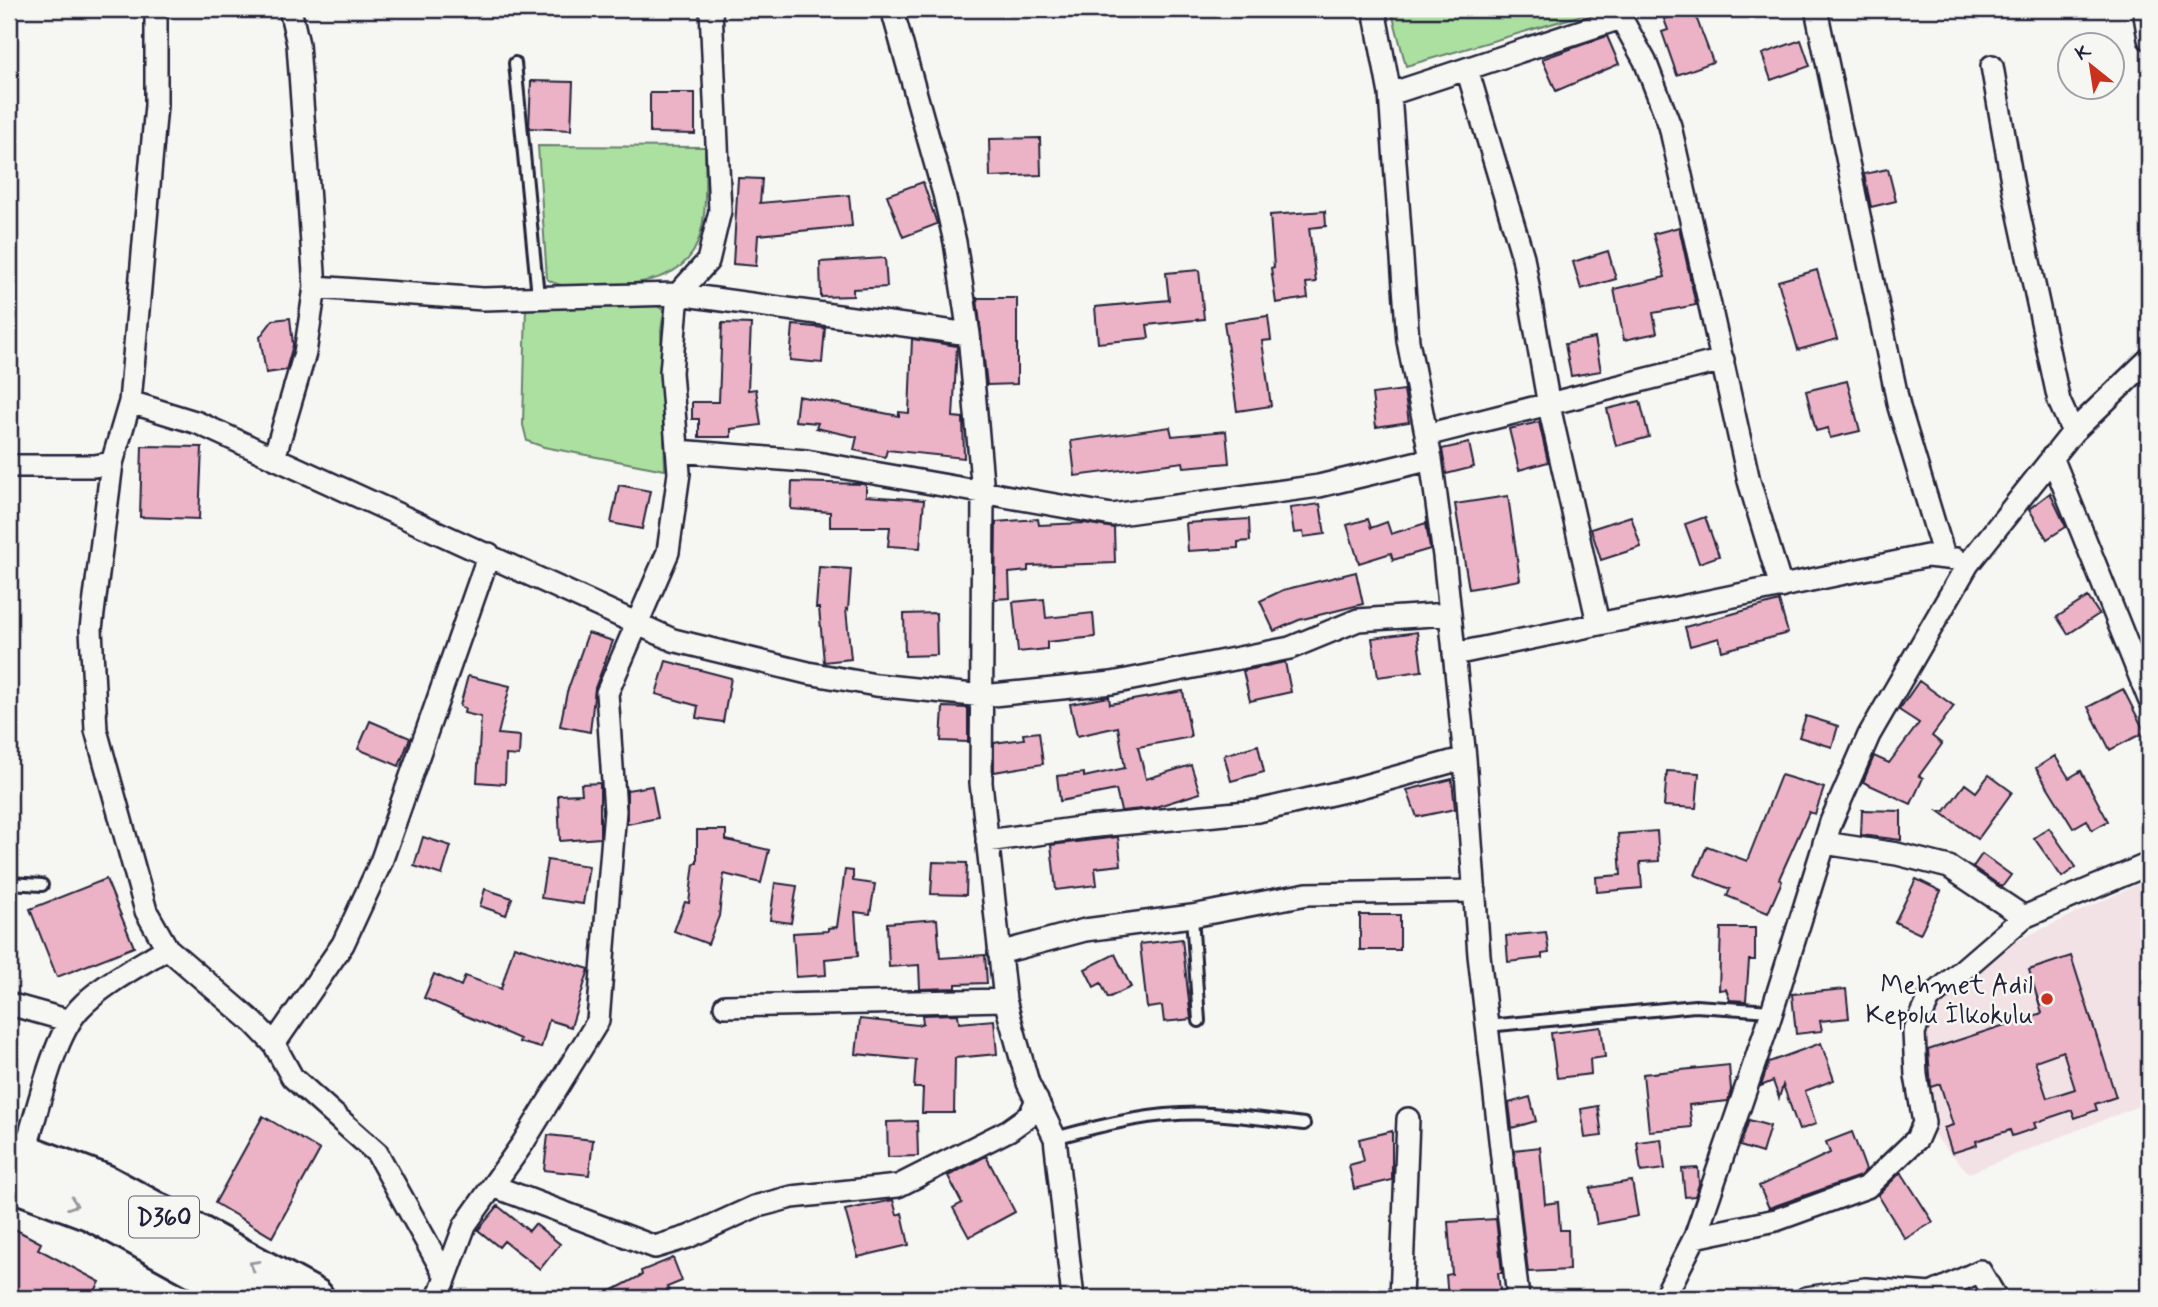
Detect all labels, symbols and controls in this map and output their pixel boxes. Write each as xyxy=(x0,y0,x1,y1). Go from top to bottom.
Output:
north arrow xyxy=(2056,32,2126,102)
text: K xyxy=(2071,38,2096,67)
place label: Mehmet Adil Kepolu İlkokulu xyxy=(1865,969,2033,1033)
marker: Mehmet Adil Kepolu İlkokulu xyxy=(2039,991,2055,1007)
one-way arrow xyxy=(66,1196,78,1210)
road number: D360 xyxy=(129,1196,199,1238)
one-way arrow xyxy=(249,1260,261,1274)

